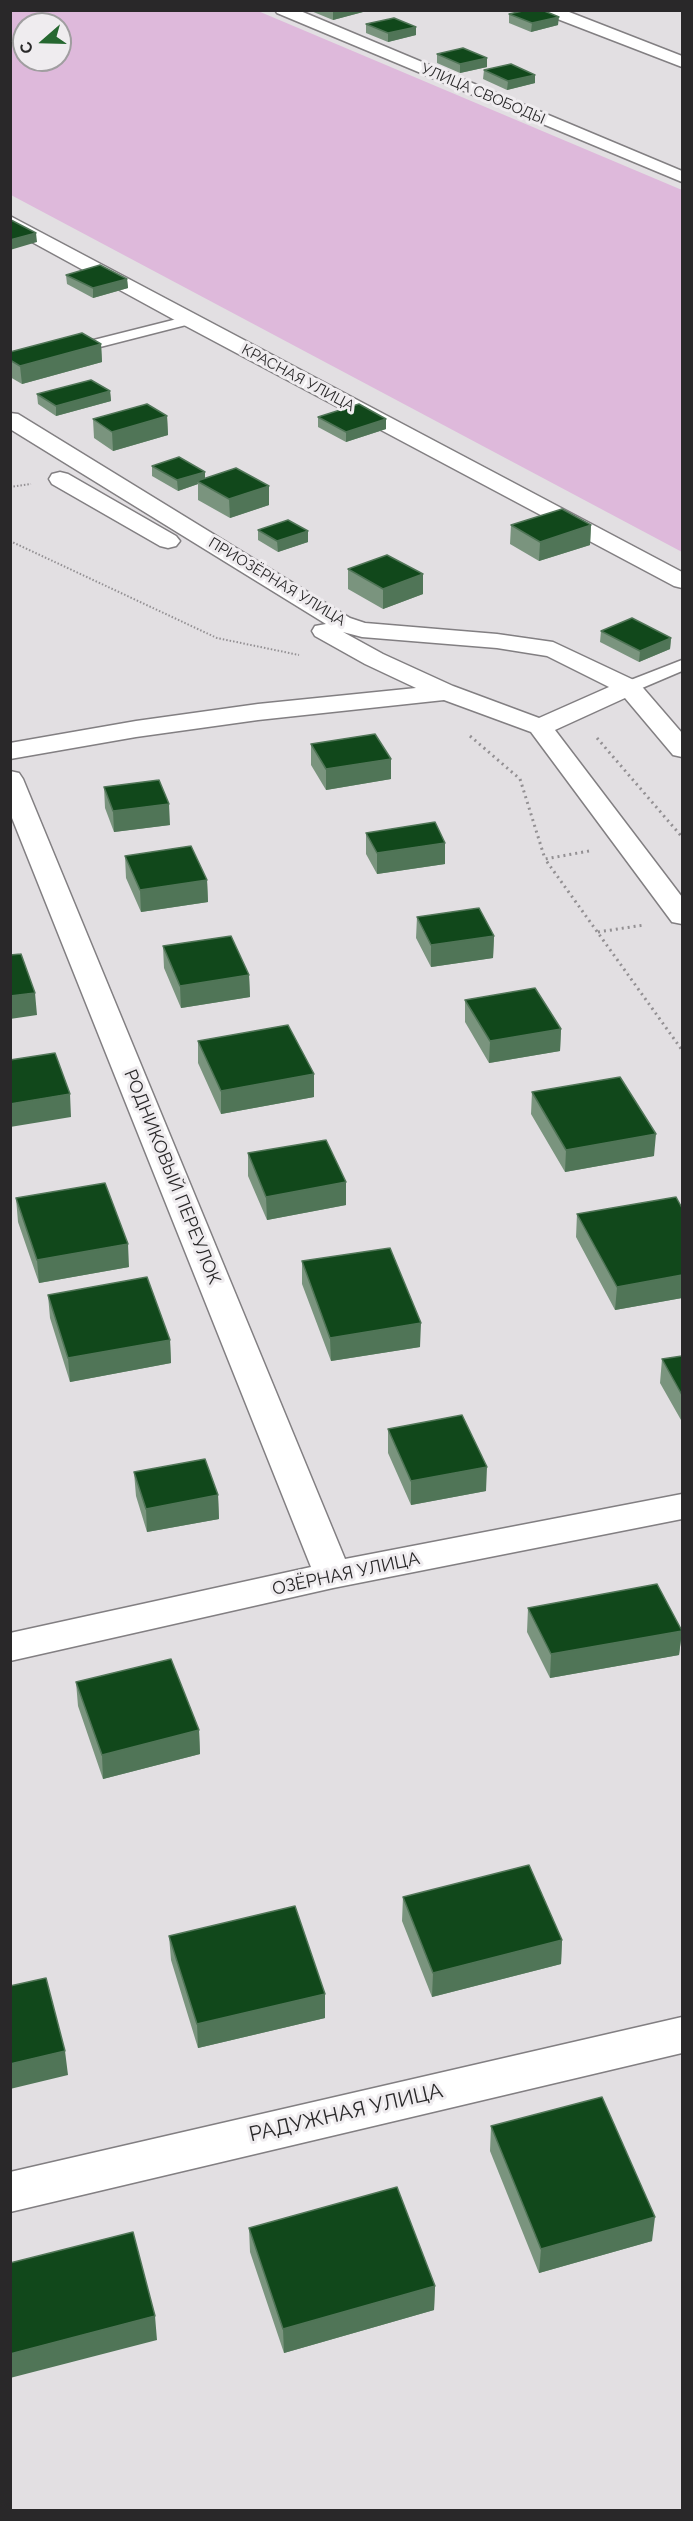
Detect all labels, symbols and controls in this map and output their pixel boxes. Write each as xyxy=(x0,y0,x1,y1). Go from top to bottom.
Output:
north arrow xyxy=(12,12,72,72)
text: С xyxy=(16,39,37,56)
street label: УЛИЦА СВОБОДЫ xyxy=(418,60,548,128)
street label: КРАСНАЯ УЛИЦА xyxy=(238,341,358,415)
street label: ПРИОЗЁРНАЯ УЛИЦА xyxy=(205,534,349,630)
street label: РОДНИКОВЫЙ ПЕРЕУЛОК xyxy=(119,1066,225,1288)
street label: ОЗЁРНАЯ УЛИЦА xyxy=(270,1548,422,1600)
street label: РАДУЖНАЯ УЛИЦА xyxy=(247,2078,445,2148)

